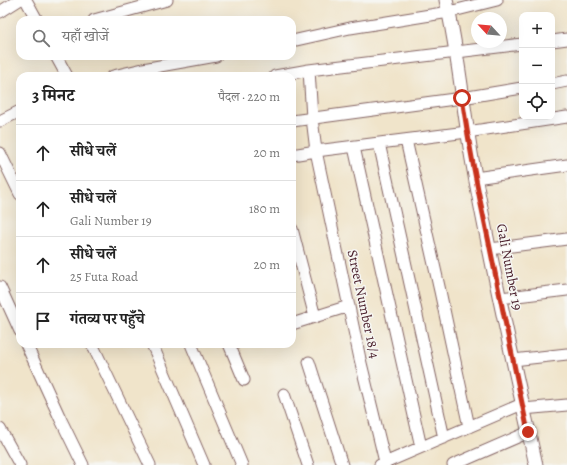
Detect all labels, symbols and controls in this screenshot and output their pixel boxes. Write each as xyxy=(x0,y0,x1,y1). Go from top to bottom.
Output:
north arrow xyxy=(471,12,507,48)
map controls xyxy=(519,12,555,120)
button: + xyxy=(519,12,555,48)
search box xyxy=(16,16,296,60)
text: यहाँ खोजें xyxy=(62,26,109,46)
icon: search xyxy=(30,27,52,49)
button: − xyxy=(519,48,555,84)
text: 3 मिनट xyxy=(32,84,74,107)
button: locate xyxy=(519,84,555,120)
text: पैदल · 220 m xyxy=(218,88,280,105)
route start xyxy=(453,89,471,107)
text: सीधे चलें xyxy=(70,141,116,161)
icon: ahead xyxy=(32,142,54,164)
text: 20 m xyxy=(254,144,280,161)
text: सीधे चलें xyxy=(70,188,116,208)
icon: ahead xyxy=(32,198,54,220)
text: 180 m xyxy=(249,200,280,217)
text: Gali Number 19 xyxy=(70,212,152,229)
street label: Gali Number 19 xyxy=(492,222,527,312)
text: सीधे चलें xyxy=(70,244,116,264)
street label: Street Number 18/4 xyxy=(343,248,384,360)
icon: ahead xyxy=(32,254,54,276)
text: 20 m xyxy=(254,256,280,273)
text: 25 Futa Road xyxy=(70,268,138,285)
text: गंतव्य पर पहुँचे xyxy=(70,309,145,329)
icon: arrive xyxy=(32,310,54,332)
route end xyxy=(519,423,537,441)

